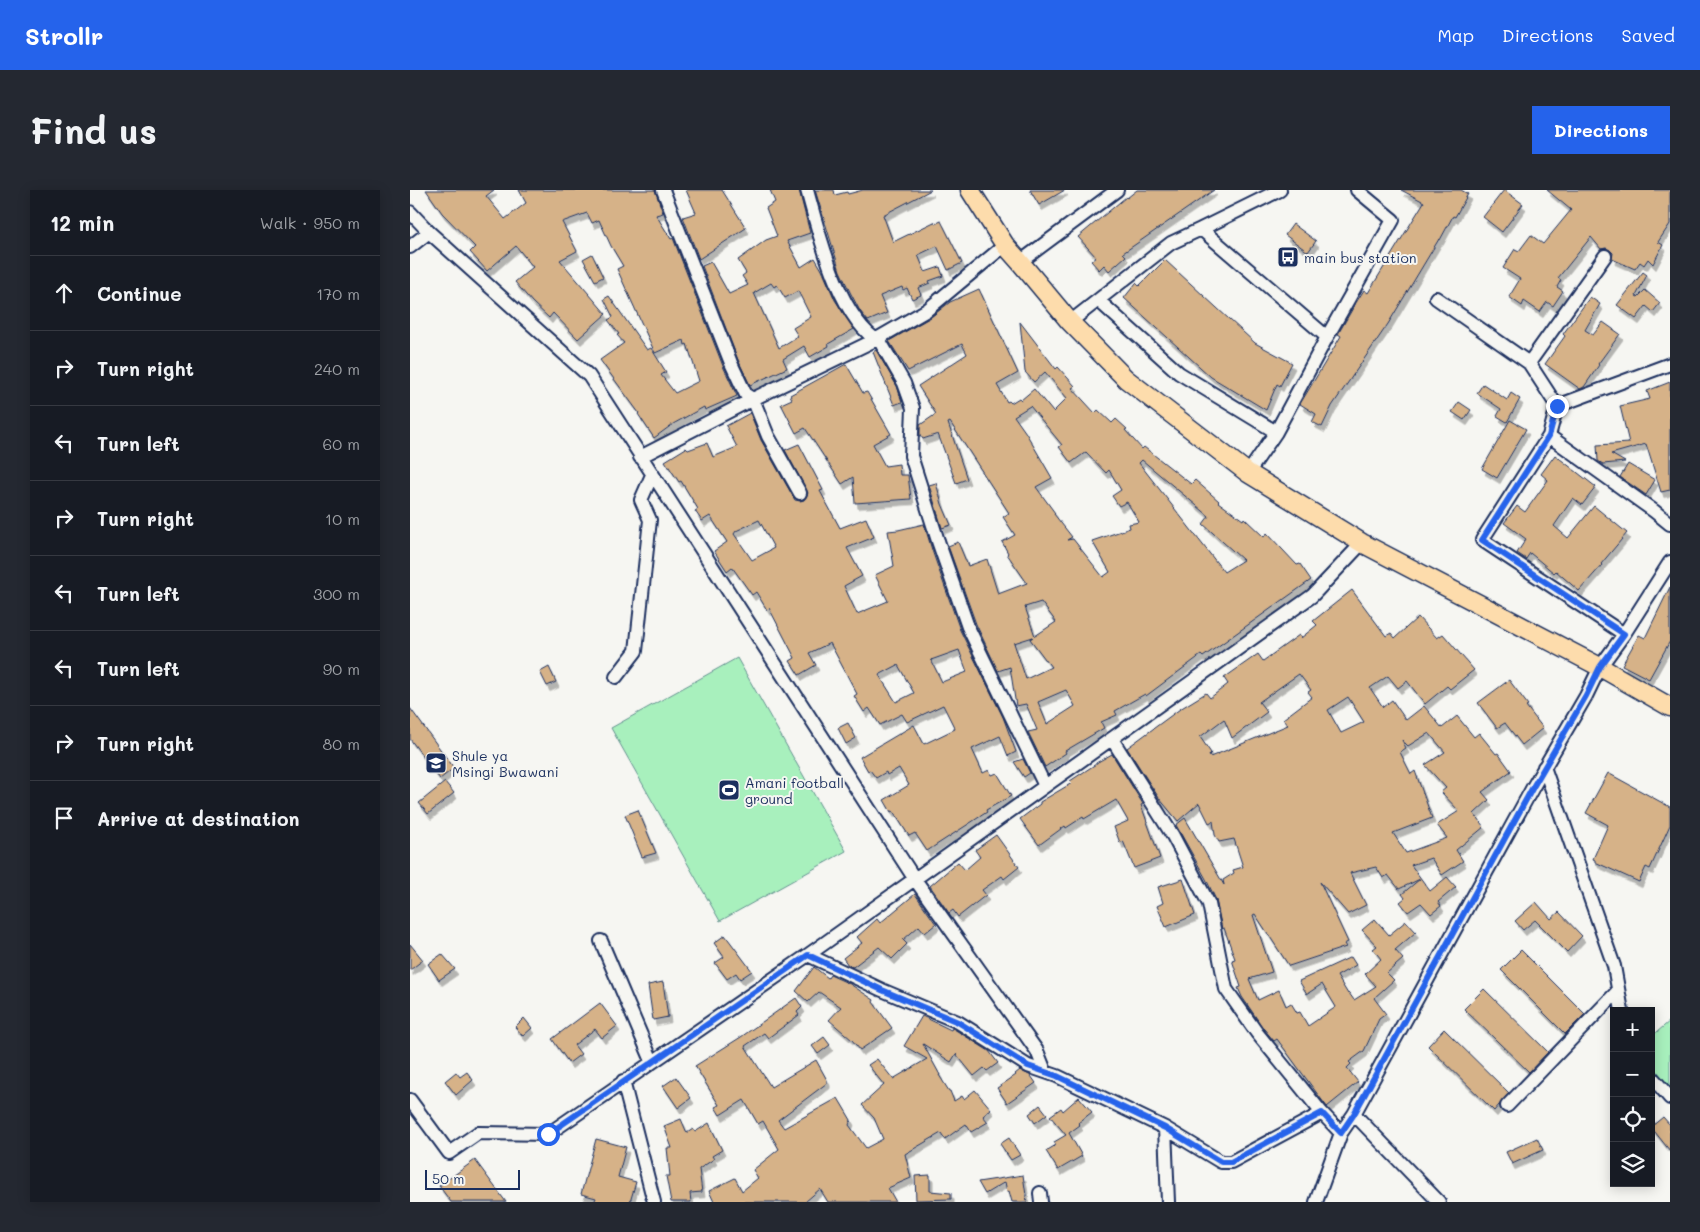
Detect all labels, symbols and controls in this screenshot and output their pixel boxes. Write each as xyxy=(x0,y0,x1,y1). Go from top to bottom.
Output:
text: Strollr xyxy=(25,20,103,51)
text: Map xyxy=(1437,23,1474,47)
text: Directions xyxy=(1502,23,1594,47)
text: Saved xyxy=(1622,23,1675,47)
button: Directions xyxy=(1532,106,1670,154)
text: Find us xyxy=(30,107,157,153)
text: 12 min xyxy=(50,209,114,236)
text: Walk · 950 m xyxy=(260,212,360,233)
bus stop icon: main bus station xyxy=(1276,245,1300,269)
place label: main bus station xyxy=(1304,248,1416,267)
icon: ahead xyxy=(50,279,78,307)
text: Continue xyxy=(97,281,182,306)
text: 170 m xyxy=(316,283,360,304)
icon: right xyxy=(50,354,78,382)
text: Turn right xyxy=(97,356,194,381)
text: 240 m xyxy=(314,358,360,379)
route end xyxy=(1546,395,1569,418)
icon: left xyxy=(50,429,78,457)
text: Turn left xyxy=(97,431,180,456)
text: 60 m xyxy=(323,433,360,454)
icon: right xyxy=(50,504,78,532)
text: Turn right xyxy=(97,506,194,531)
text: 10 m xyxy=(325,508,360,529)
icon: left xyxy=(50,579,78,607)
text: Turn left xyxy=(97,581,180,606)
text: 300 m xyxy=(313,583,360,604)
icon: left xyxy=(50,654,78,682)
text: Turn left xyxy=(97,656,180,681)
text: 90 m xyxy=(323,658,360,679)
icon: right xyxy=(50,729,78,757)
text: Turn right xyxy=(97,731,194,756)
text: 80 m xyxy=(323,733,360,754)
place label: Shule ya Msingi Bwawani xyxy=(452,746,559,781)
school or university icon: Shule ya Msingi Bwawani xyxy=(424,751,448,775)
place label: Amani football ground xyxy=(745,773,844,808)
sports icon: Amani football ground xyxy=(717,778,741,802)
icon: arrive xyxy=(50,804,78,832)
text: Arrive at destination xyxy=(97,806,300,831)
map controls xyxy=(1610,1007,1655,1187)
button: + xyxy=(1610,1007,1655,1052)
button: − xyxy=(1610,1052,1655,1097)
button: locate xyxy=(1610,1097,1655,1142)
route start xyxy=(537,1123,560,1146)
button: layers xyxy=(1610,1142,1655,1187)
scale bar xyxy=(425,1167,520,1190)
text: 50 m xyxy=(432,1169,464,1188)

